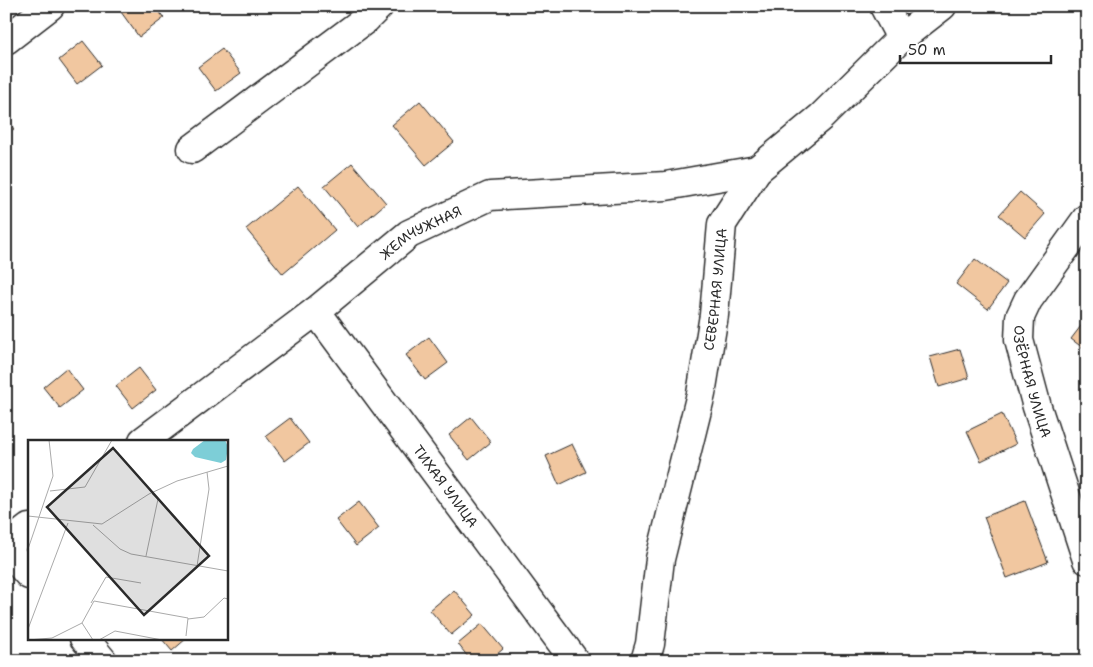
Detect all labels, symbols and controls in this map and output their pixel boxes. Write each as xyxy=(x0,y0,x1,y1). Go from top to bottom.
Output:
scale bar xyxy=(900,32,1052,64)
text: 50 m xyxy=(908,40,946,60)
street label: ЖЕМЧУЖНАЯ xyxy=(376,202,465,264)
street label: СЕВЕРНАЯ УЛИЦА xyxy=(699,227,731,352)
street label: ОЗЁРНАЯ УЛИЦА xyxy=(1010,325,1055,440)
inset map xyxy=(28,440,228,640)
street label: ТИХАЯ УЛИЦА xyxy=(409,441,482,531)

